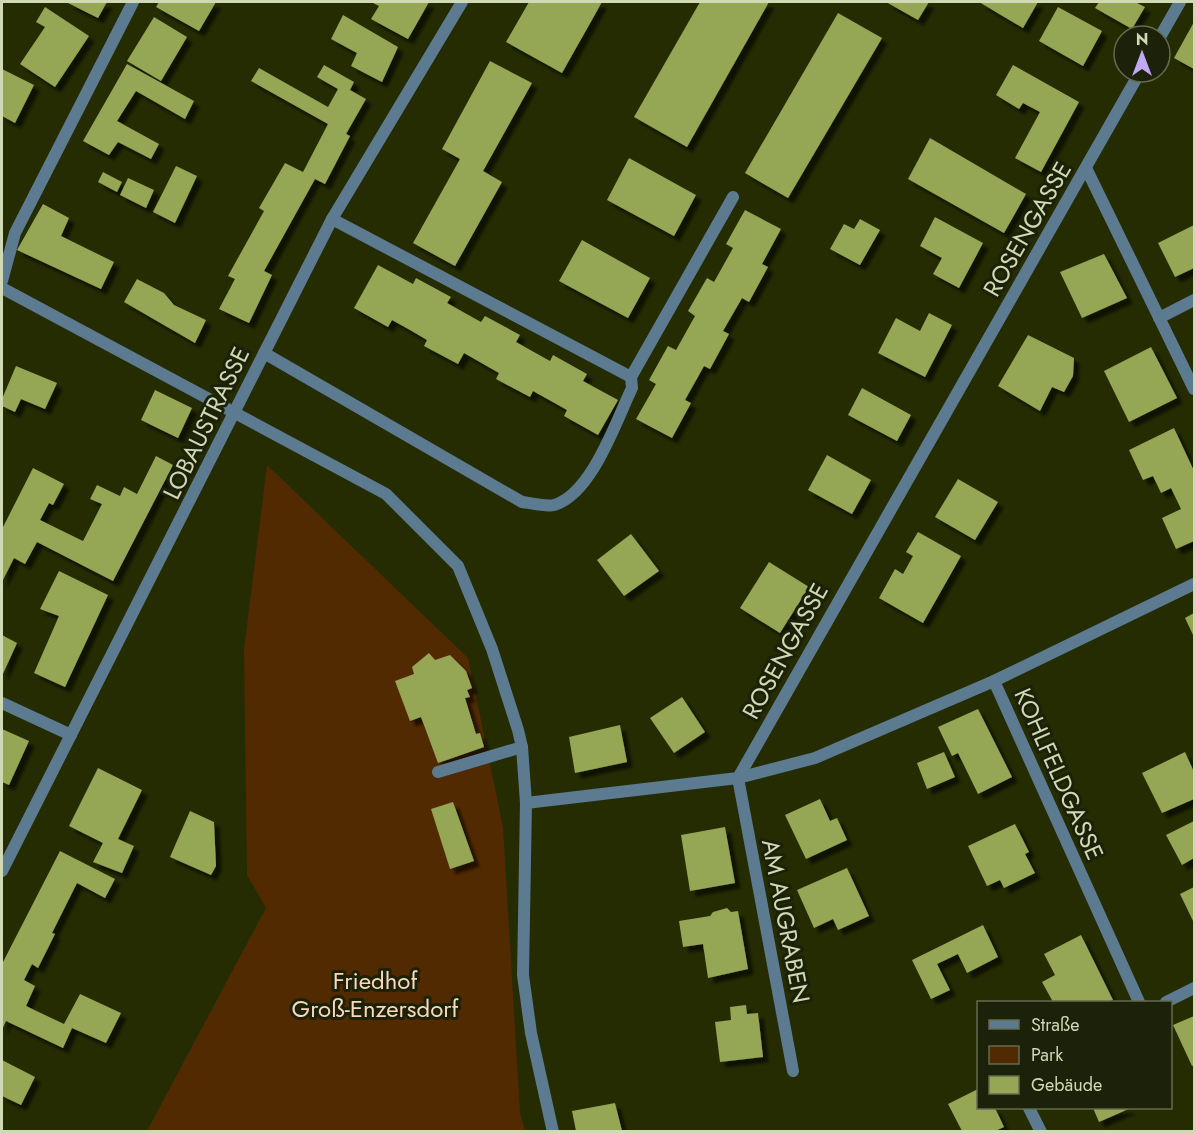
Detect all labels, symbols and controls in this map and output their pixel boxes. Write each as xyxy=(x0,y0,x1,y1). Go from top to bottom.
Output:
north arrow xyxy=(1112,24,1172,84)
text: N xyxy=(1136,28,1148,51)
street label: ROSENGASSE xyxy=(974,155,1080,303)
street label: LOBAUSTRASSE xyxy=(154,341,258,505)
street label: ROSENGASSE xyxy=(733,577,837,725)
street label: KOHLFELDGASSE xyxy=(1005,682,1113,866)
street label: AM AUGRABEN xyxy=(753,836,819,1006)
park label: Friedhof Groß-Enzersdorf xyxy=(292,963,460,1026)
legend xyxy=(977,1001,1172,1109)
text: Straße xyxy=(1031,1012,1079,1038)
text: Park xyxy=(1031,1042,1063,1068)
text: Gebäude xyxy=(1031,1072,1102,1098)

